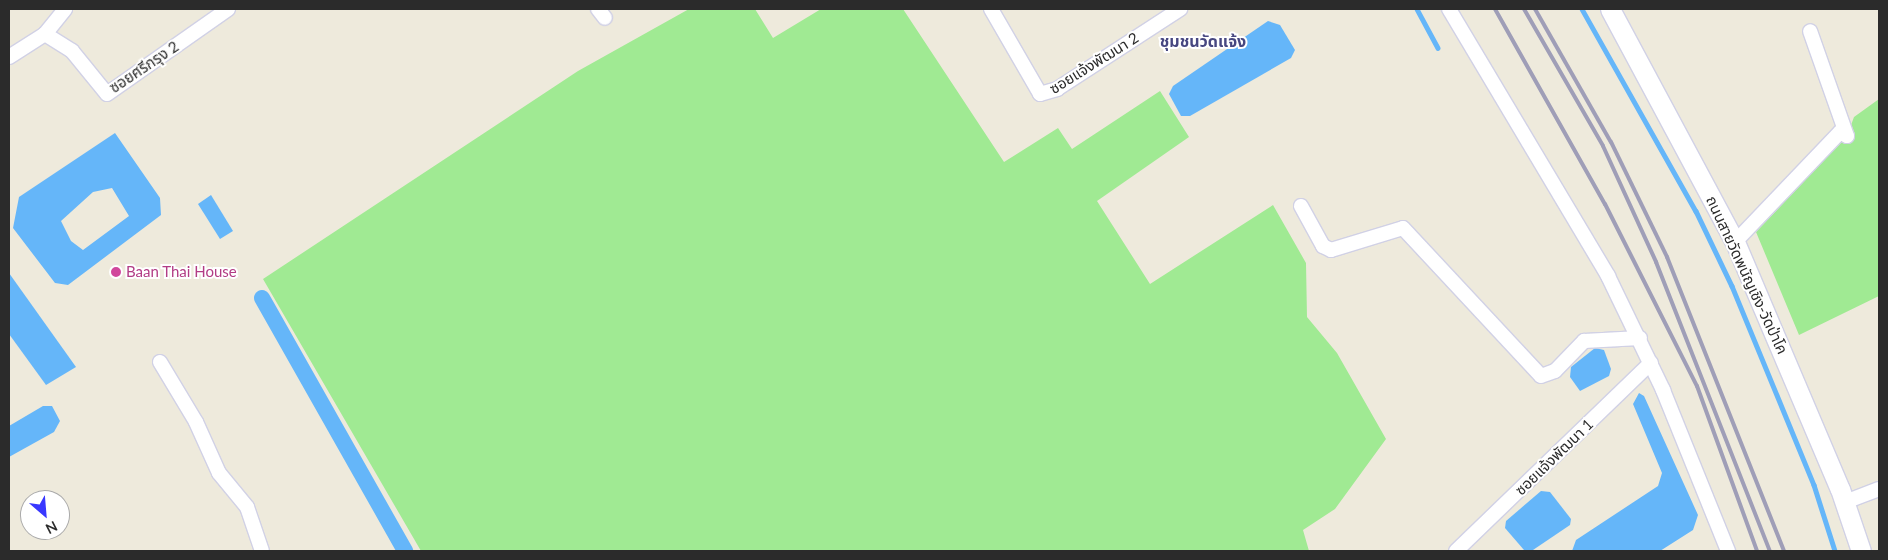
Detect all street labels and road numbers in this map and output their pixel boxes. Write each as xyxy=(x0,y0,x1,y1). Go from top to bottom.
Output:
street label: ซอยแจ้งพัฒนา 2 xyxy=(1046,28,1142,98)
street label: ซอยศรีกรุง 2 xyxy=(106,37,182,97)
street label: ถนนสายวัดพนัญเชิง-วัดป่าโค xyxy=(1702,193,1792,357)
street label: ซอยแจ้งพัฒนา 1 xyxy=(1511,415,1597,499)

